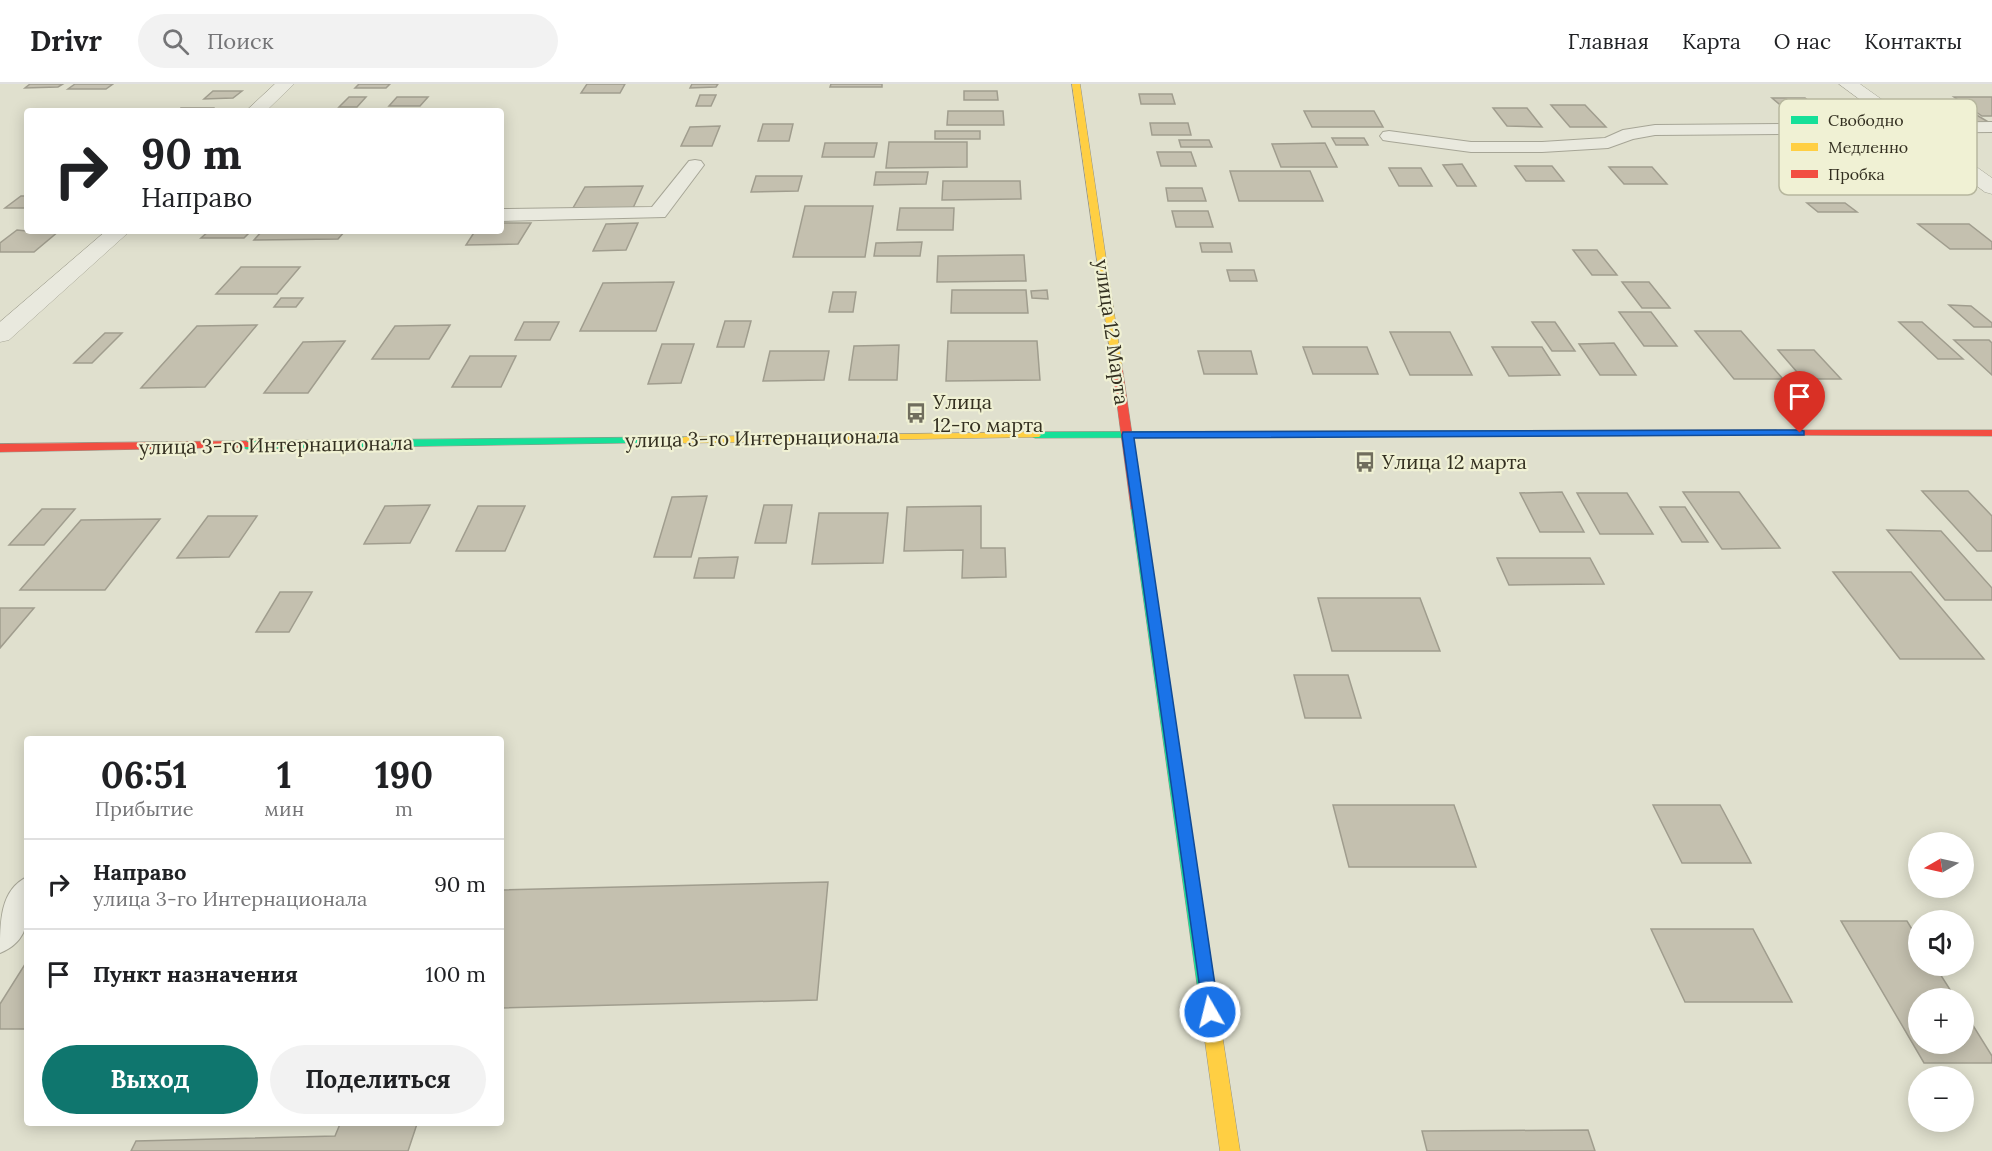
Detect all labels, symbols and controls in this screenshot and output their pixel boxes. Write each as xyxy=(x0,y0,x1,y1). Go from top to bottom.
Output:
search box xyxy=(138,14,558,68)
text: Drivr xyxy=(30,23,102,59)
icon: search xyxy=(159,25,192,58)
text: Поиск xyxy=(207,27,274,55)
text: Главная xyxy=(1568,28,1649,55)
text: Карта xyxy=(1682,28,1741,55)
text: О нас xyxy=(1774,28,1831,55)
text: Контакты xyxy=(1864,28,1962,55)
legend xyxy=(1779,99,1977,195)
text: Свободно xyxy=(1828,110,1904,130)
text: 90 m xyxy=(141,127,242,181)
icon: right xyxy=(42,132,120,210)
text: Медленно xyxy=(1828,137,1908,157)
text: Пробка xyxy=(1828,164,1885,184)
text: Направо xyxy=(141,180,252,214)
street label: улица 12 Марта xyxy=(1090,257,1135,406)
pin xyxy=(1774,371,1825,433)
icon: arrive xyxy=(1783,380,1816,413)
place label: Улица 12-го марта xyxy=(932,389,1043,437)
bus stop icon: Улица 12-го марта xyxy=(904,401,928,425)
street label: улица 3-го Интернационала xyxy=(625,423,899,452)
street label: улица 3-го Интернационала xyxy=(139,430,413,459)
place label: Улица 12 марта xyxy=(1381,449,1527,474)
bus stop icon: Улица 12 марта xyxy=(1353,450,1377,474)
text: 06:51 xyxy=(101,752,187,798)
text: 1 xyxy=(277,752,292,798)
text: 190 xyxy=(375,752,433,798)
text: Прибытие xyxy=(95,796,194,821)
text: мин xyxy=(264,796,304,821)
text: m xyxy=(395,796,413,821)
north arrow xyxy=(1908,832,1974,898)
map controls xyxy=(1908,832,1974,1132)
text: Направо xyxy=(93,858,187,886)
icon: right xyxy=(42,868,75,901)
text: 90 m xyxy=(434,870,486,898)
text: улица 3-го Интернационала xyxy=(93,886,367,911)
button: sound xyxy=(1908,910,1974,976)
icon: arrive xyxy=(42,958,75,991)
text: Пункт назначения xyxy=(93,960,298,988)
text: 100 m xyxy=(425,960,486,988)
position arrow xyxy=(1178,980,1242,1044)
button: + xyxy=(1908,988,1974,1054)
button: Выход xyxy=(42,1045,258,1114)
button: Поделиться xyxy=(270,1045,486,1114)
button: − xyxy=(1908,1066,1974,1132)

